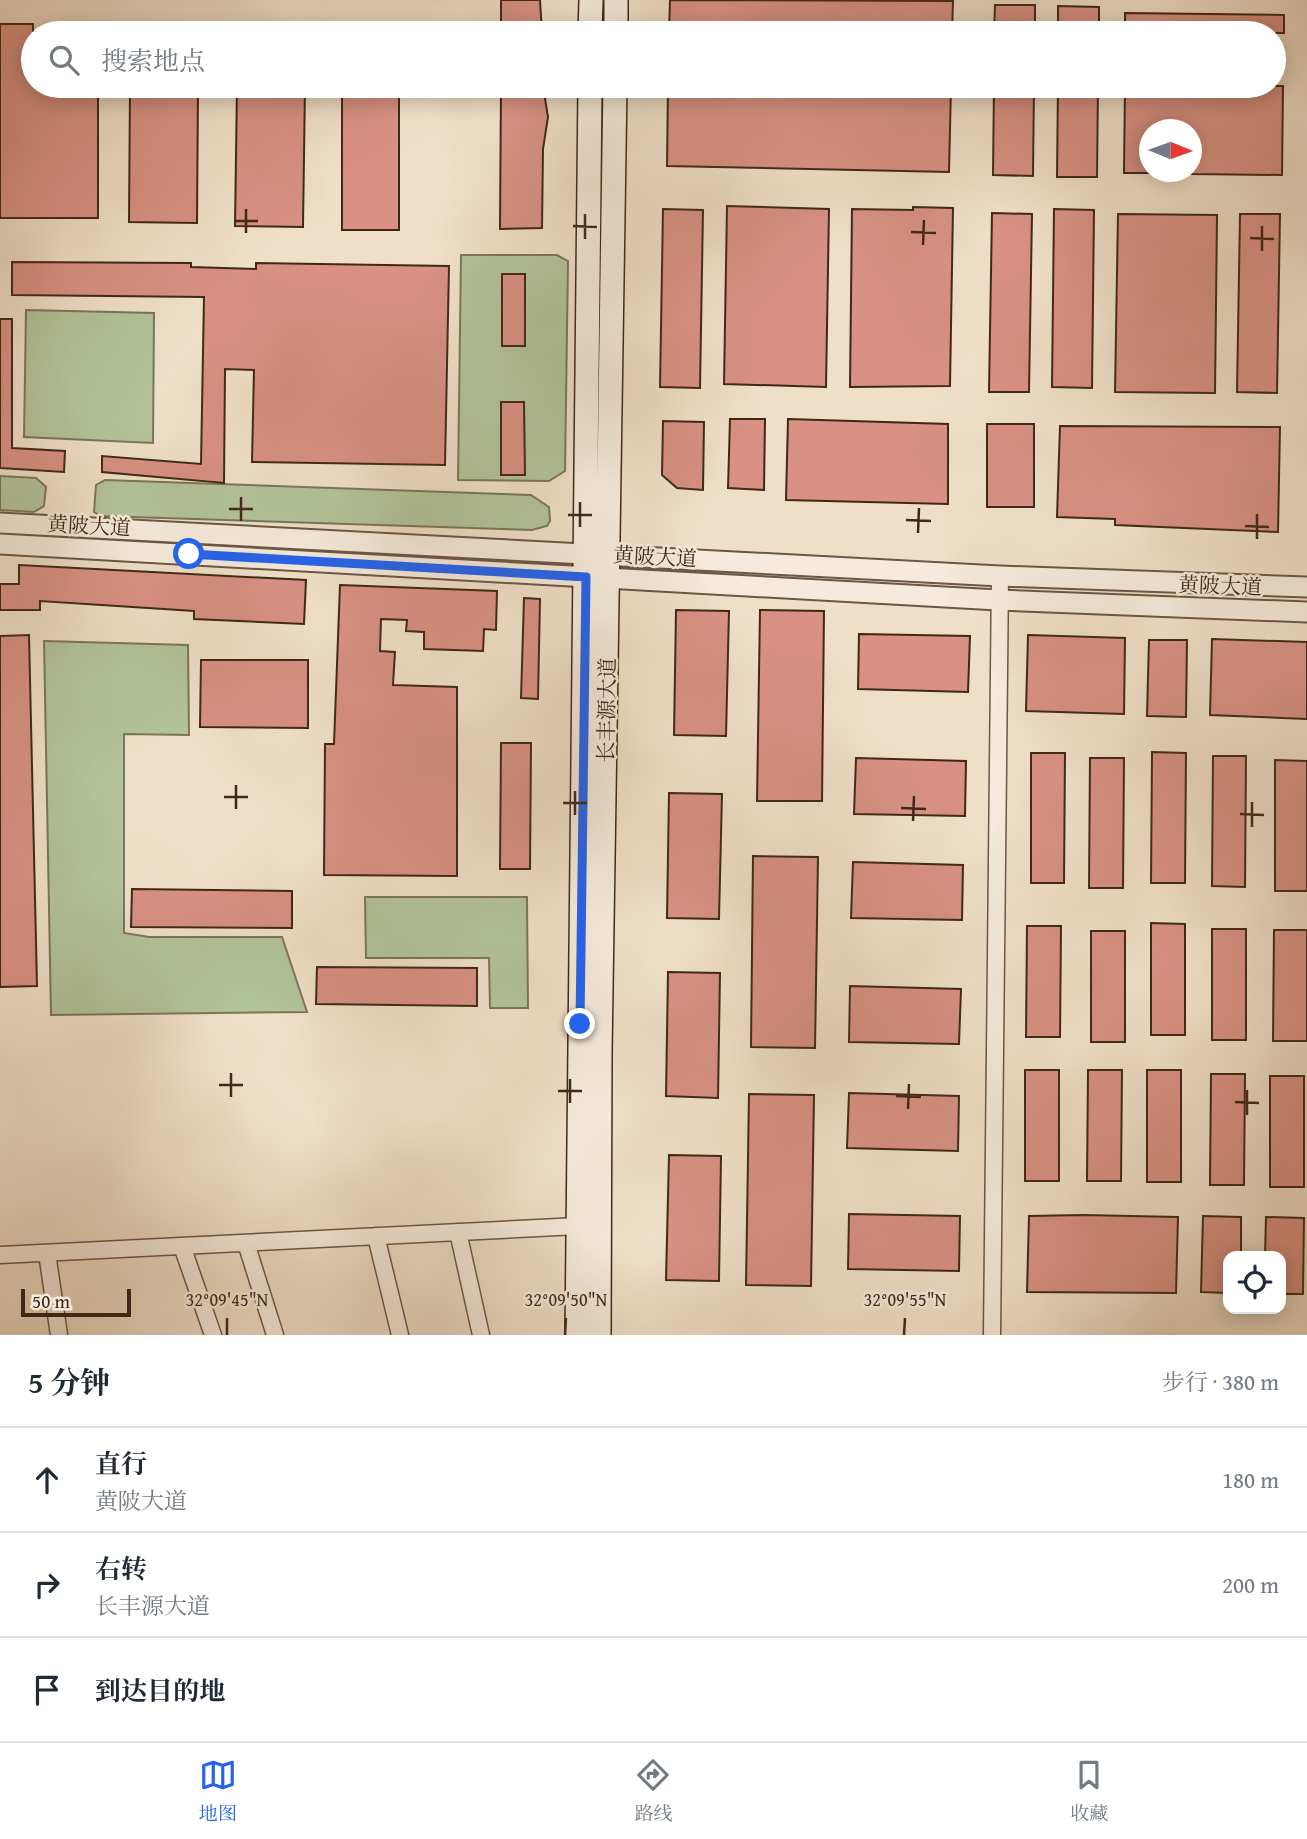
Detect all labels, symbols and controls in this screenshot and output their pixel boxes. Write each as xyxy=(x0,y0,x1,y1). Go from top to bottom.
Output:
search box xyxy=(21,21,1286,98)
icon: search xyxy=(45,41,83,79)
text: 搜索地点 xyxy=(101,41,205,80)
north arrow xyxy=(1139,119,1202,182)
street label: 黄陂大道 xyxy=(46,508,132,543)
route start xyxy=(173,538,204,569)
street label: 黄陂大道 xyxy=(612,539,698,574)
street label: 黄陂大道 xyxy=(1178,569,1263,602)
street label: 长丰源大道 xyxy=(590,657,623,763)
route end xyxy=(564,1008,595,1039)
map controls xyxy=(1223,1251,1286,1314)
button: locate xyxy=(1223,1251,1286,1314)
scale bar xyxy=(21,1286,131,1318)
text: 32°09'45"N xyxy=(186,1286,269,1313)
text: 32°09'50"N xyxy=(525,1286,608,1313)
text: 32°09'55"N xyxy=(864,1286,947,1313)
text: 50 m xyxy=(32,1287,70,1315)
text: 5 分钟 xyxy=(28,1360,110,1404)
text: 步行 · 380 m xyxy=(1162,1365,1279,1398)
text: 直行 xyxy=(95,1444,147,1483)
icon: ahead xyxy=(28,1461,66,1499)
text: 180 m xyxy=(1222,1463,1279,1496)
text: 黄陂大道 xyxy=(95,1484,187,1517)
text: 右转 xyxy=(95,1549,147,1588)
icon: right xyxy=(28,1566,66,1604)
text: 200 m xyxy=(1222,1568,1279,1601)
text: 长丰源大道 xyxy=(95,1589,210,1622)
icon: arrive xyxy=(28,1671,66,1709)
text: 到达目的地 xyxy=(95,1671,225,1710)
tab: 地图 xyxy=(199,1756,237,1827)
tab: 路线 xyxy=(634,1756,672,1827)
tab: 收藏 xyxy=(1070,1756,1108,1827)

